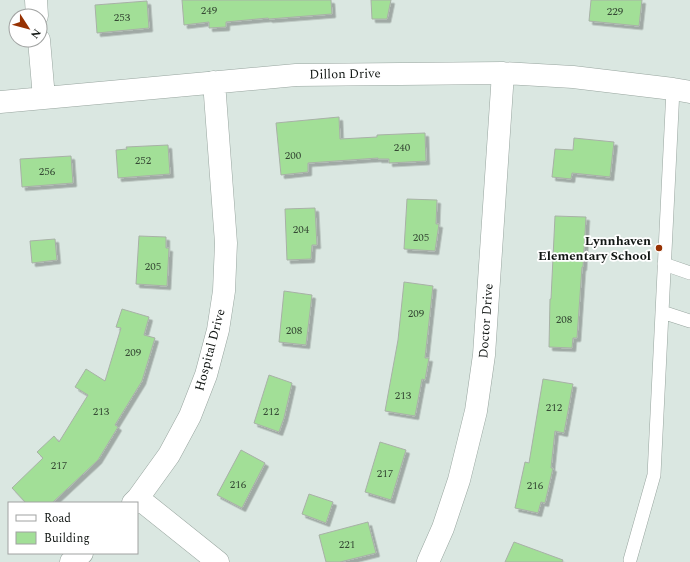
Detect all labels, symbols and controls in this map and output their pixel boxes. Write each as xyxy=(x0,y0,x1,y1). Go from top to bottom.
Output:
house number: 249 xyxy=(201,2,218,19)
house number: 229 xyxy=(607,3,624,20)
north arrow xyxy=(8,8,48,48)
house number: 253 xyxy=(114,9,131,26)
text: N xyxy=(26,25,45,42)
street label: Dillon Drive xyxy=(309,63,381,85)
house number: 240 xyxy=(394,139,411,156)
house number: 200 xyxy=(285,147,302,164)
house number: 252 xyxy=(135,152,152,169)
house number: 256 xyxy=(39,163,56,180)
house number: 204 xyxy=(293,221,310,238)
house number: 205 xyxy=(413,229,429,246)
place label: Lynnhaven Elementary School xyxy=(538,231,651,266)
marker: Lynnhaven Elementary School xyxy=(654,243,664,253)
house number: 205 xyxy=(145,258,161,275)
street label: Doctor Drive xyxy=(473,283,499,359)
house number: 209 xyxy=(408,305,425,322)
street label: Hospital Drive xyxy=(189,307,231,393)
house number: 208 xyxy=(556,311,573,328)
house number: 208 xyxy=(286,322,303,339)
house number: 209 xyxy=(125,344,142,361)
house number: 213 xyxy=(395,387,412,404)
house number: 212 xyxy=(546,399,563,416)
house number: 213 xyxy=(93,403,110,420)
house number: 212 xyxy=(263,403,280,420)
house number: 217 xyxy=(51,457,68,474)
house number: 217 xyxy=(377,465,394,482)
house number: 216 xyxy=(230,476,247,493)
house number: 216 xyxy=(527,477,544,494)
legend xyxy=(8,502,138,554)
text: Road xyxy=(44,509,71,528)
text: Building xyxy=(44,529,90,548)
house number: 221 xyxy=(339,536,355,553)

